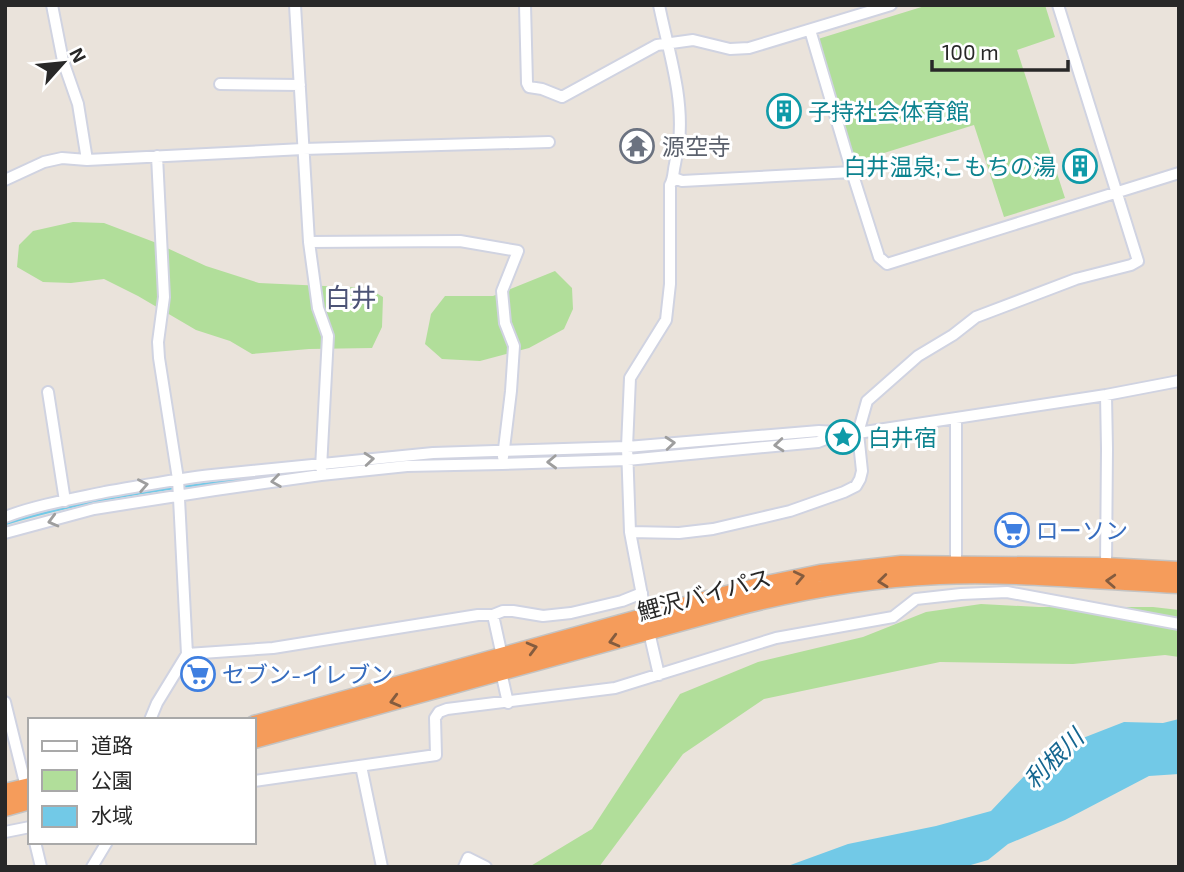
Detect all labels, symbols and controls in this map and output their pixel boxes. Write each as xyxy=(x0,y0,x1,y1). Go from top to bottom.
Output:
north arrow xyxy=(28,28,98,98)
scale bar xyxy=(932,28,1068,72)
text: 100 m xyxy=(942,39,999,64)
text: N xyxy=(65,44,92,66)
building icon: 子持社会体育館 xyxy=(765,92,803,130)
place label: 子持社会体育館 xyxy=(808,97,969,125)
temple icon: 源空寺 xyxy=(618,127,656,165)
place label: 源空寺 xyxy=(662,132,731,160)
building icon: 白井温泉;こもちの湯 xyxy=(1061,147,1099,185)
place label: 白井温泉;こもちの湯 xyxy=(844,152,1056,180)
district label: 白井 xyxy=(325,281,377,312)
place icon: 白井宿 xyxy=(824,418,862,456)
place label: 白井宿 xyxy=(868,423,937,451)
one-way arrow xyxy=(664,436,675,451)
one-way arrow xyxy=(773,437,784,452)
one-way arrow xyxy=(363,451,375,466)
one-way arrow xyxy=(546,455,557,470)
one-way arrow xyxy=(271,473,282,488)
one-way arrow xyxy=(137,479,149,494)
supermarket icon: ローソン xyxy=(993,511,1031,549)
one-way arrow xyxy=(47,512,59,527)
place label: ローソン xyxy=(1036,516,1128,544)
street label: 鯉沢バイパス xyxy=(634,563,774,625)
one-way arrow xyxy=(793,570,805,585)
one-way arrow xyxy=(878,574,889,589)
one-way arrow xyxy=(1105,574,1116,589)
one-way arrow xyxy=(608,633,620,647)
one-way arrow xyxy=(526,642,538,656)
supermarket icon: セブン-イレブン xyxy=(179,655,217,693)
place label: セブン-イレブン xyxy=(222,660,393,688)
one-way arrow xyxy=(389,693,401,707)
legend xyxy=(28,718,256,844)
water label: 利根川 xyxy=(1017,720,1091,794)
text: 道路 xyxy=(91,732,133,757)
text: 公園 xyxy=(91,767,133,792)
text: 水域 xyxy=(91,802,133,827)

